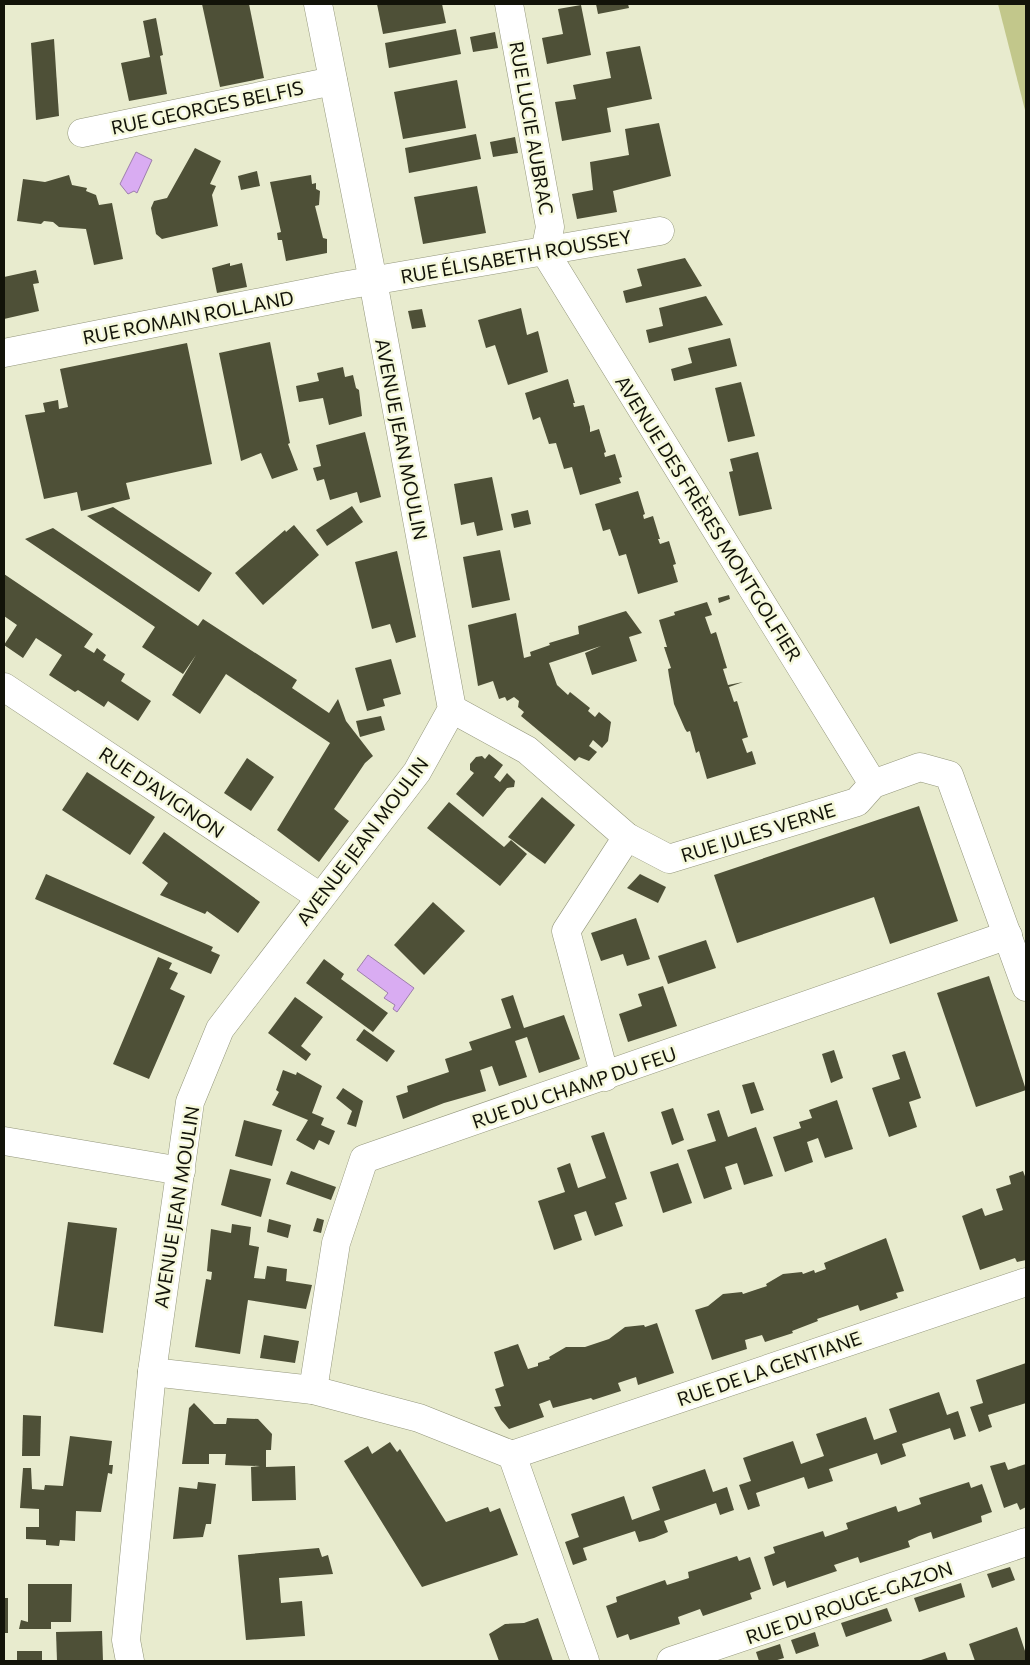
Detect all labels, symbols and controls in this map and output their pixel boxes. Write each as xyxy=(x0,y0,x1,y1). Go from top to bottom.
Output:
street label: RUE LUCIE AUBRAC xyxy=(505,39,559,217)
street label: RUE GEORGES BELFIS xyxy=(109,75,305,139)
street label: RUE ÉLISABETH ROUSSEY xyxy=(399,224,633,288)
street label: RUE ROMAIN ROLLAND xyxy=(81,285,295,349)
street label: AVENUE JEAN MOULIN xyxy=(371,336,433,542)
street label: AVENUE DES FRÈRES MONTGOLFIER xyxy=(611,371,807,665)
street label: RUE D'AVIGNON xyxy=(95,742,229,842)
street label: AVENUE JEAN MOULIN xyxy=(291,752,433,930)
street label: RUE JULES VERNE xyxy=(678,798,838,866)
street label: RUE DU CHAMP DU FEU xyxy=(469,1041,679,1133)
street label: AVENUE JEAN MOULIN xyxy=(149,1104,203,1310)
street label: RUE DE LA GENTIANE xyxy=(674,1326,864,1410)
street label: RUE DU ROUGE-GAZON xyxy=(743,1556,955,1648)

